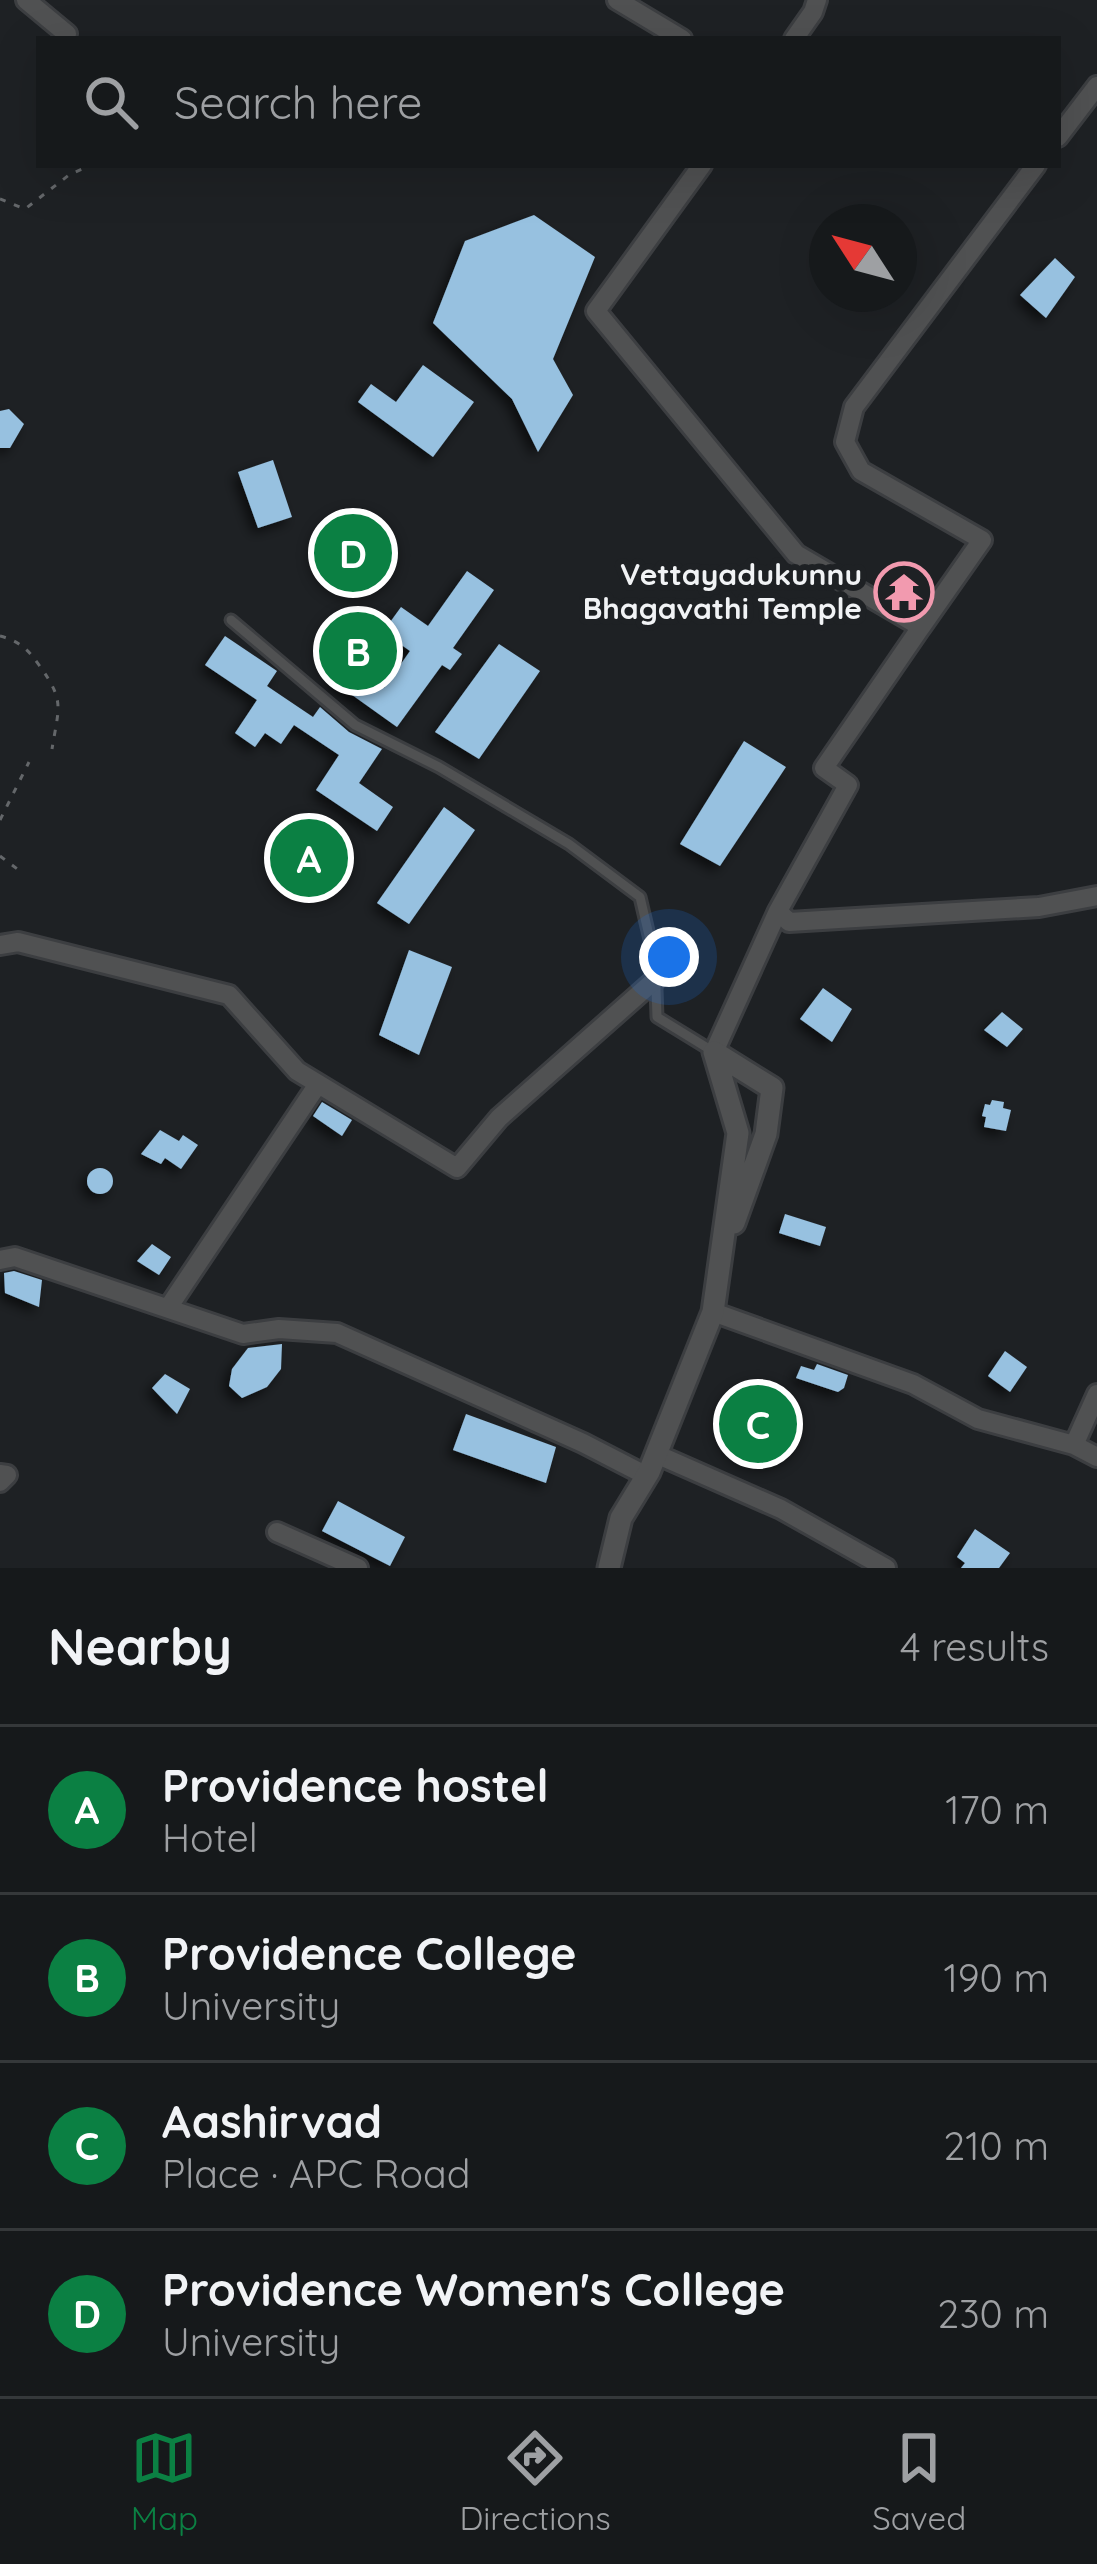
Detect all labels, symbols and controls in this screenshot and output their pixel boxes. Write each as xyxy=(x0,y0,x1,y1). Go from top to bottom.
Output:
search box xyxy=(36,36,1061,168)
icon: search xyxy=(78,69,144,135)
text: Search here xyxy=(174,74,422,130)
north arrow xyxy=(809,204,917,312)
pin: D xyxy=(314,508,392,598)
place label: Vettayadukunnu Bhagavathi Temple xyxy=(583,555,862,627)
temple icon: Vettayadukunnu Bhagavathi Temple xyxy=(873,561,935,623)
pin: B xyxy=(319,606,397,696)
pin: A xyxy=(270,813,348,903)
your location xyxy=(639,927,699,987)
pin: C xyxy=(719,1379,797,1469)
text: Nearby xyxy=(48,1614,232,1678)
text: 4 results xyxy=(900,1622,1049,1671)
text: Providence hostel xyxy=(162,1757,549,1813)
text: A xyxy=(75,1785,99,1834)
text: 170 m xyxy=(945,1785,1049,1834)
text: Hotel xyxy=(162,1813,258,1862)
text: Providence College xyxy=(162,1925,576,1981)
text: B xyxy=(74,1953,100,2002)
text: 190 m xyxy=(943,1953,1049,2002)
text: University xyxy=(162,1981,340,2030)
text: Aashirvad xyxy=(162,2093,382,2149)
text: C xyxy=(75,2121,99,2170)
text: 210 m xyxy=(944,2121,1049,2170)
text: Place · APC Road xyxy=(162,2149,470,2198)
text: Providence Women's College xyxy=(162,2261,785,2317)
text: D xyxy=(73,2289,101,2338)
text: 230 m xyxy=(938,2289,1049,2338)
text: University xyxy=(162,2317,340,2366)
tab: Map xyxy=(131,2425,198,2538)
tab: Directions xyxy=(459,2425,611,2538)
tab: Saved xyxy=(872,2425,966,2538)

